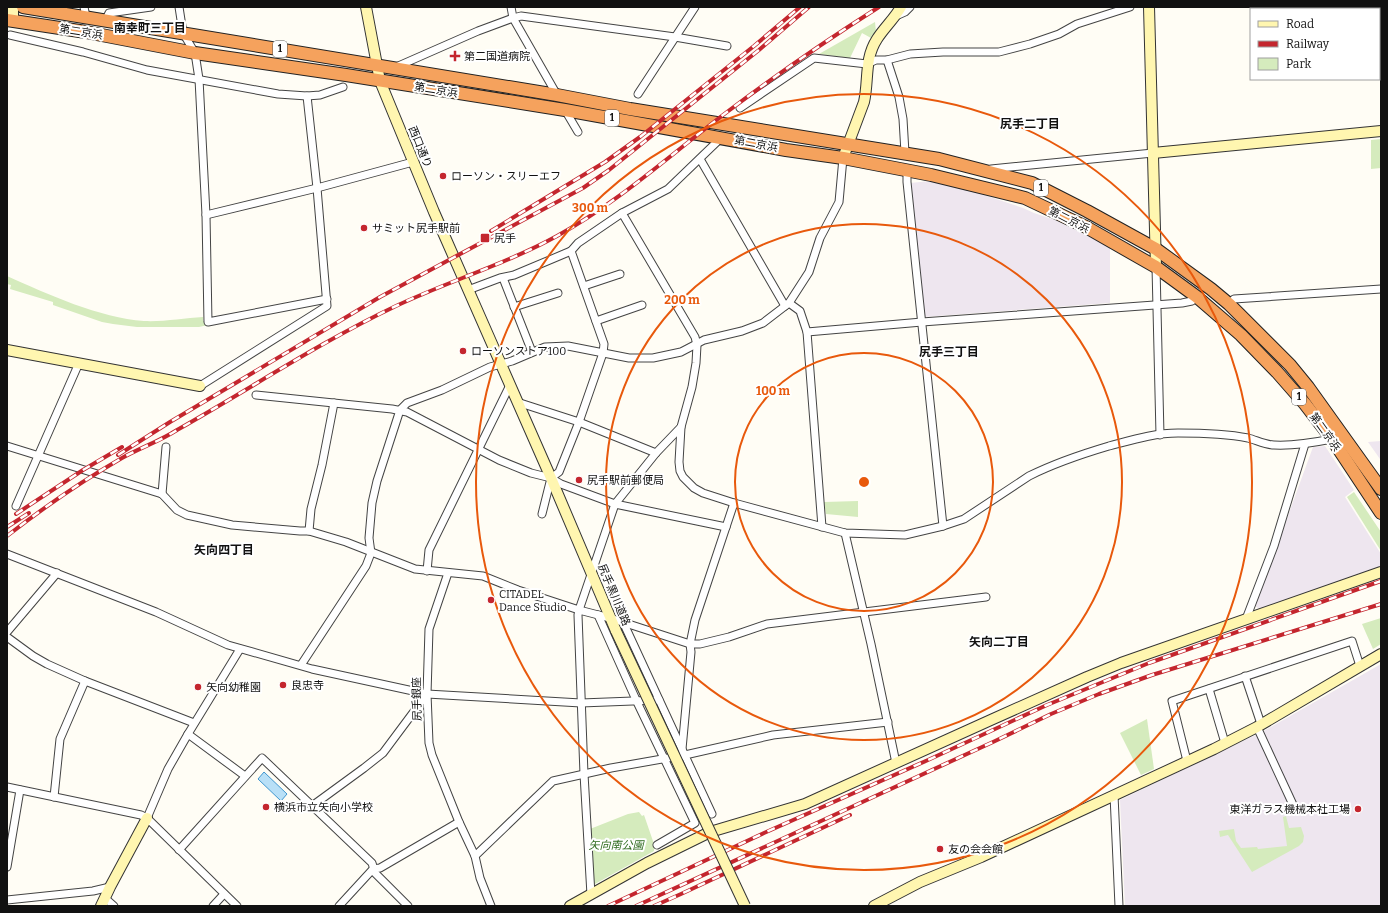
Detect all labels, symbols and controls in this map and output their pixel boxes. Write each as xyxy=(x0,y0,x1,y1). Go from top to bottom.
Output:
legend xyxy=(1250,8,1380,80)
text: Road xyxy=(1286,17,1314,31)
district label: 南幸町三丁目 xyxy=(114,21,186,35)
street label: 第二京浜 xyxy=(58,22,104,42)
text: Railway xyxy=(1286,37,1330,51)
road number: 1 xyxy=(273,41,287,57)
marker: 第二国道病院 xyxy=(449,50,461,62)
place label: 第二国道病院 xyxy=(464,50,530,63)
text: Park xyxy=(1286,57,1312,71)
street label: 第二京浜 xyxy=(413,80,459,100)
road number: 1 xyxy=(605,110,619,126)
district label: 尻手二丁目 xyxy=(1000,117,1060,131)
street label: 西口通り xyxy=(406,124,434,170)
street label: 第二京浜 xyxy=(733,133,779,155)
place label: ローソン・スリーエフ xyxy=(451,170,561,183)
marker: ローソン・スリーエフ xyxy=(438,171,448,181)
road number: 1 xyxy=(1034,180,1048,196)
text: 300 m xyxy=(572,201,608,215)
street label: 第二京浜 xyxy=(1046,204,1092,236)
place label: サミット尻手駅前 xyxy=(372,222,460,235)
marker: サミット尻手駅前 xyxy=(359,223,369,233)
marker: 尻手 xyxy=(479,232,491,244)
place label: 尻手 xyxy=(494,232,516,245)
text: 200 m xyxy=(664,293,700,307)
place label: ローソンストア100 xyxy=(471,345,566,358)
district label: 尻手三丁目 xyxy=(919,345,979,359)
marker: ローソンストア100 xyxy=(458,346,468,356)
text: 100 m xyxy=(756,384,791,398)
road number: 1 xyxy=(1292,389,1306,405)
street label: 第二京浜 xyxy=(1307,410,1343,454)
place label: 尻手駅前郵便局 xyxy=(587,474,664,487)
marker: 尻手駅前郵便局 xyxy=(574,475,584,485)
centre of rings xyxy=(857,475,871,489)
district label: 矢向四丁目 xyxy=(194,543,254,557)
street label: 尻手黒川道路 xyxy=(595,562,633,628)
place label: CITADEL Dance Studio xyxy=(499,588,567,614)
marker: CITADEL Dance Studio xyxy=(486,595,496,605)
district label: 矢向二丁目 xyxy=(969,635,1029,649)
street label: 尻手銀座 xyxy=(410,677,424,721)
place label: 良忠寺 xyxy=(291,679,324,692)
marker: 良忠寺 xyxy=(278,680,288,690)
place label: 矢向幼稚園 xyxy=(206,681,261,694)
marker: 矢向幼稚園 xyxy=(193,682,203,692)
place label: 横浜市立矢向小学校 xyxy=(274,801,373,814)
marker: 横浜市立矢向小学校 xyxy=(261,802,271,812)
place label: 東洋ガラス機械本社工場 xyxy=(1229,803,1350,816)
marker: 東洋ガラス機械本社工場 xyxy=(1353,804,1363,814)
park label: 矢向南公園 xyxy=(589,839,645,852)
place label: 友の会会館 xyxy=(948,843,1003,856)
marker: 友の会会館 xyxy=(935,844,945,854)

